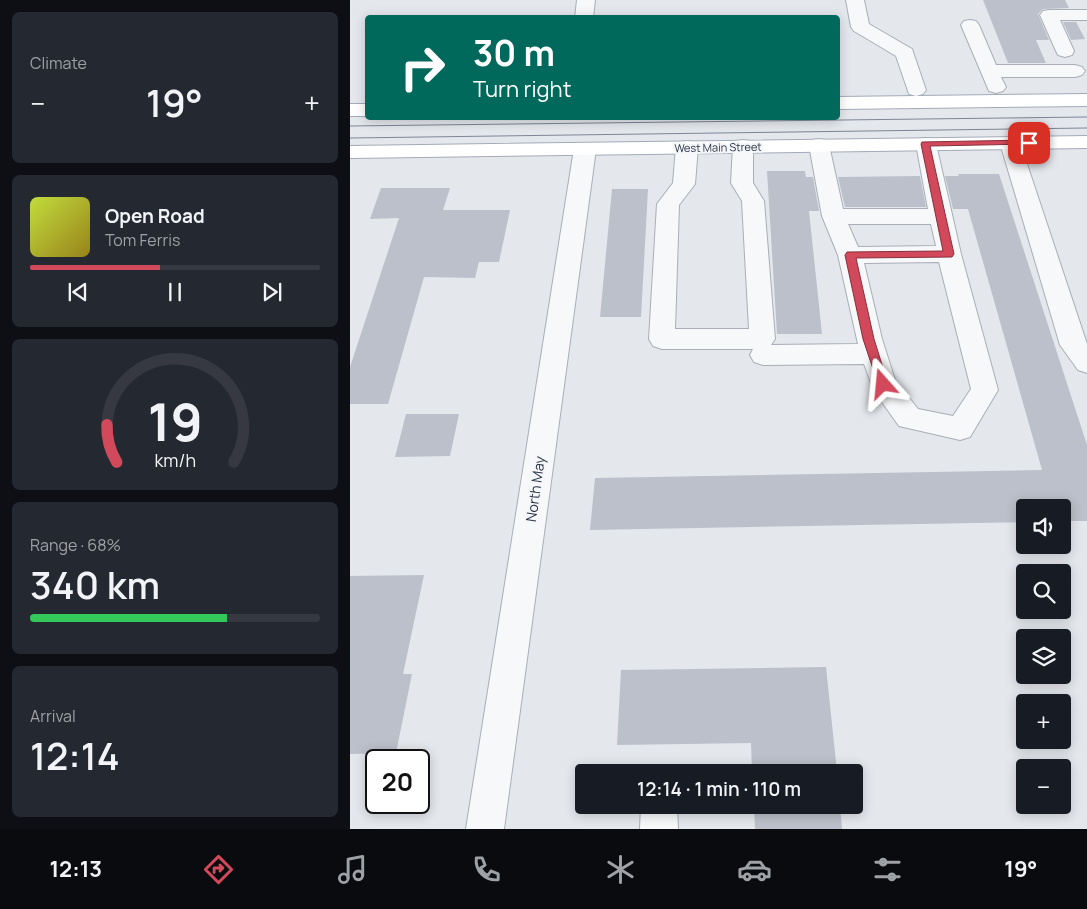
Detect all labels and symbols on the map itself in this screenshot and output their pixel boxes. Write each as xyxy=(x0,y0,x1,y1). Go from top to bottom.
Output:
pin xyxy=(1008,122,1050,164)
street label: West Main Street xyxy=(674,139,762,155)
position arrow xyxy=(856,357,908,409)
street label: North May xyxy=(521,454,549,523)
speed limit sign: 20 xyxy=(365,749,430,814)

